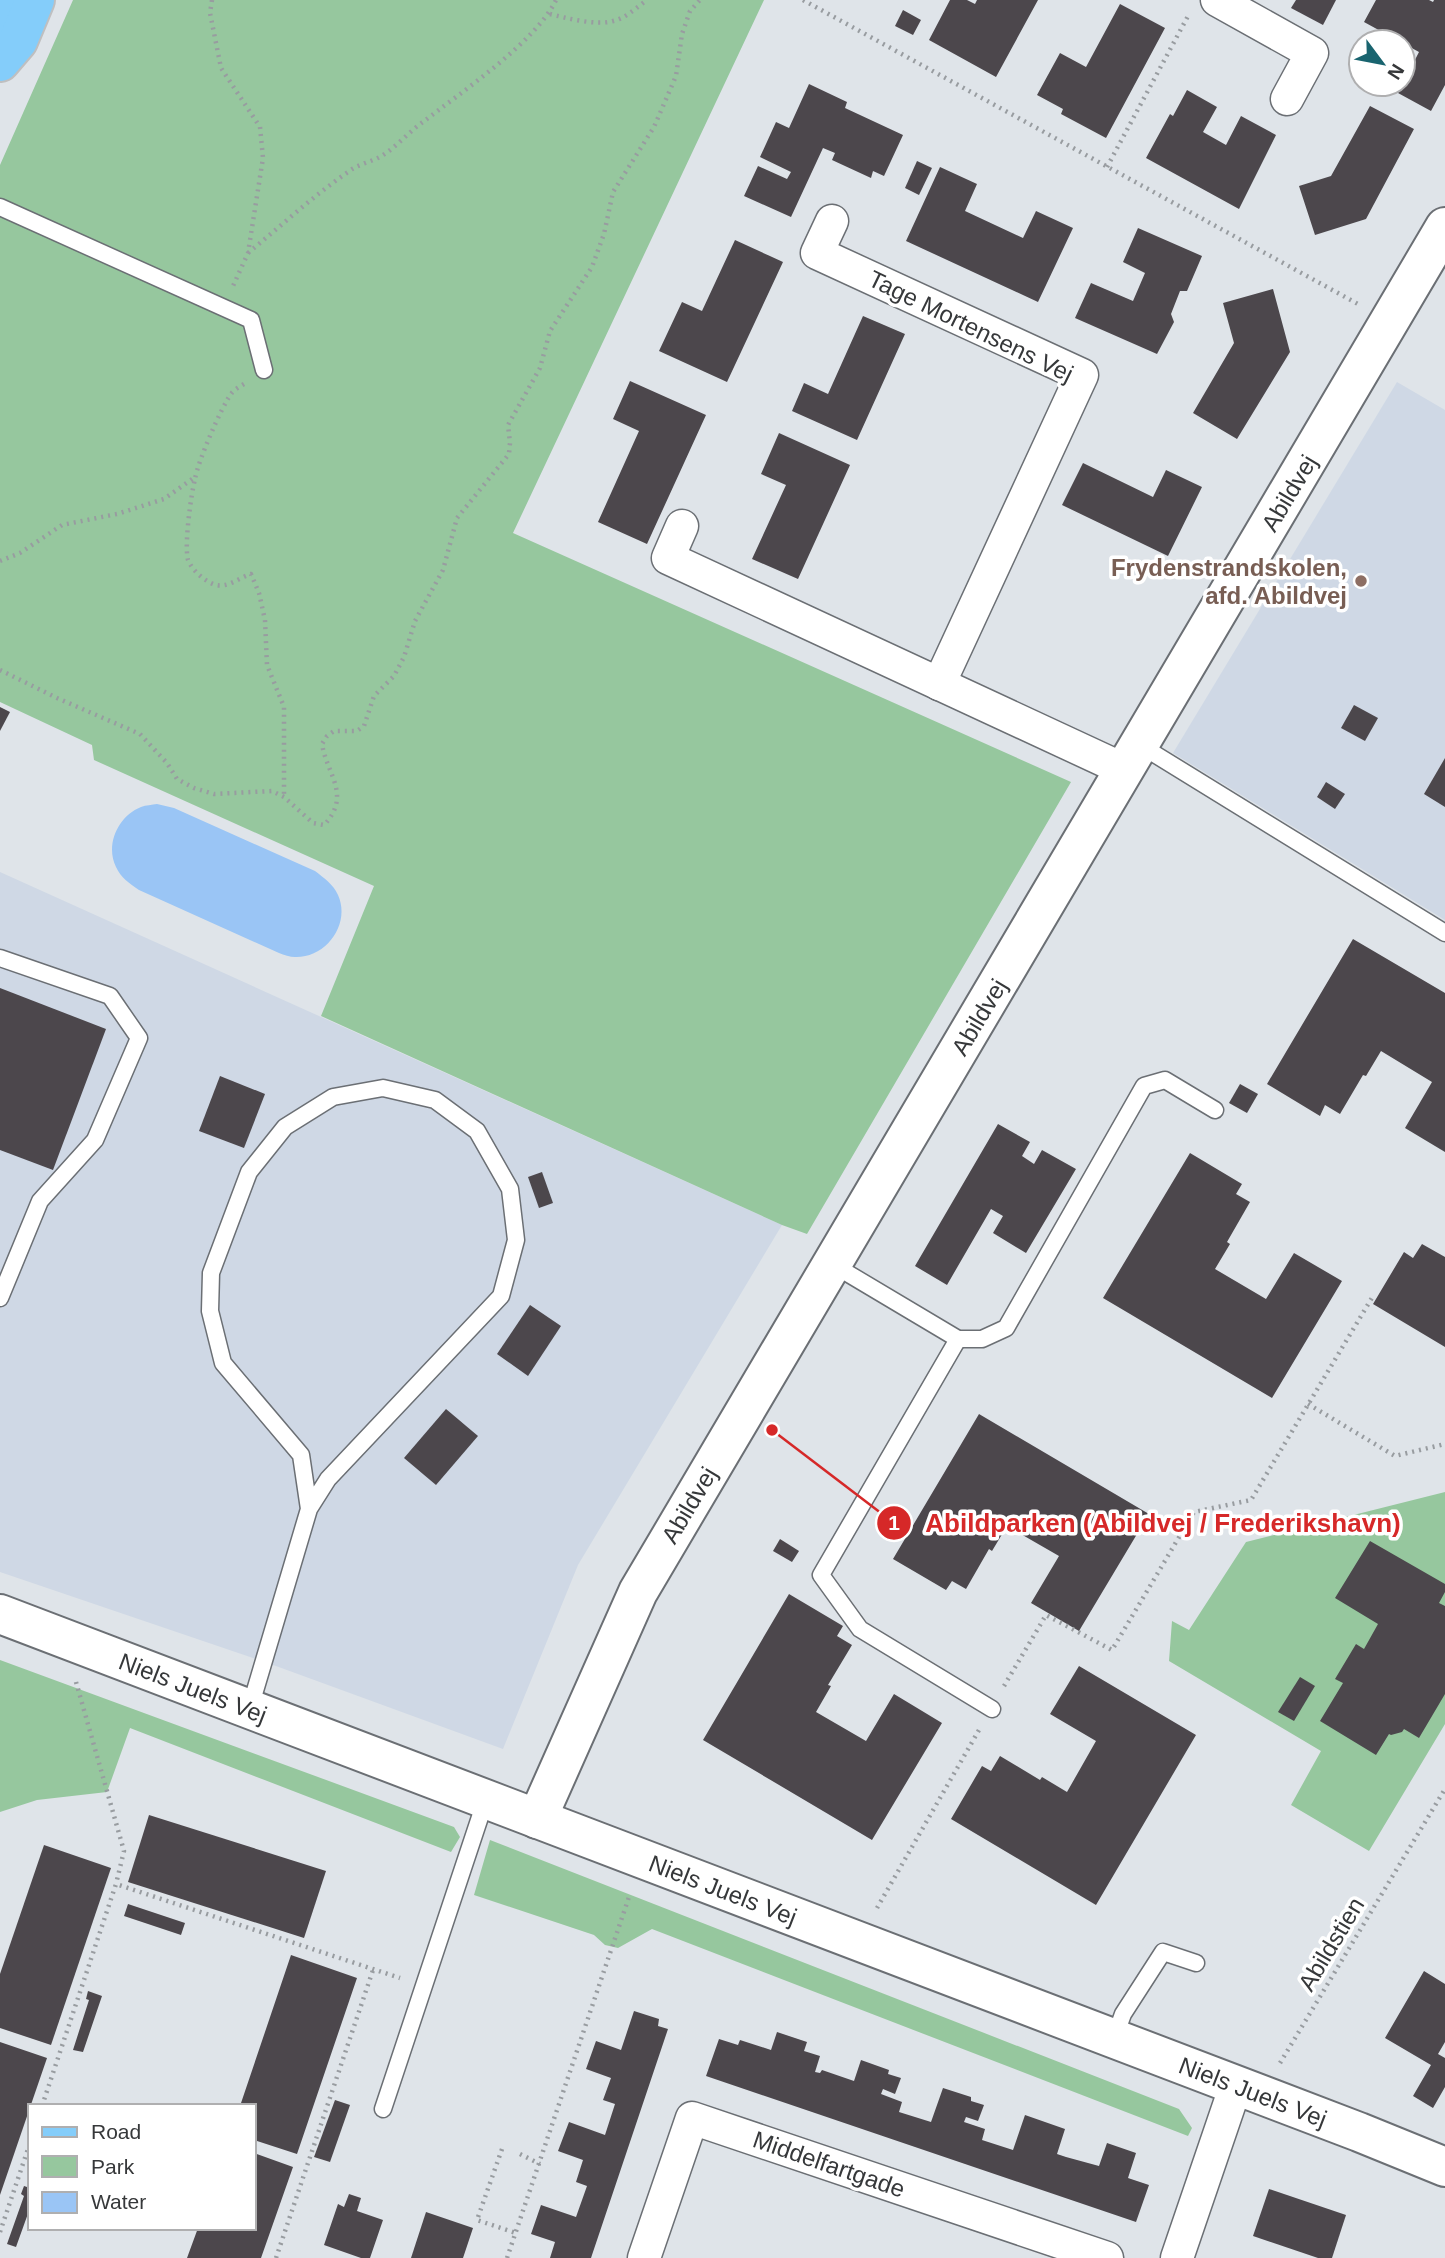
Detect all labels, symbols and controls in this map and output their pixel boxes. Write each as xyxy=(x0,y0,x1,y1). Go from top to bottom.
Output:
north arrow xyxy=(1347,28,1417,98)
text: N xyxy=(1383,60,1409,83)
street label: Tage Mortensens Vej xyxy=(864,265,1078,387)
street label: Abildvej xyxy=(1256,450,1322,536)
place label: Frydenstrandskolen, afd. Abildvej xyxy=(1111,554,1347,609)
marker: Frydenstrandskolen, afd. Abildvej xyxy=(1353,573,1369,589)
street label: Abildvej xyxy=(946,974,1012,1060)
street label: Abildvej xyxy=(656,1462,722,1548)
callout: Abildparken (Abildvej / Frederikshavn) xyxy=(876,1499,1414,1546)
text: Abildparken (Abildvej / Frederikshavn) xyxy=(925,1508,1401,1538)
text: 1 xyxy=(888,1511,900,1534)
street label: Niels Juels Vej xyxy=(115,1647,271,1729)
street label: Niels Juels Vej xyxy=(645,1849,801,1931)
street label: Abildstien xyxy=(1293,1892,1369,1996)
street label: Niels Juels Vej xyxy=(1175,2051,1331,2133)
legend xyxy=(28,2104,256,2230)
text: Road xyxy=(91,2120,141,2143)
street label: Middelfartgade xyxy=(750,2125,908,2203)
text: Park xyxy=(91,2155,135,2178)
text: Water xyxy=(91,2190,146,2213)

